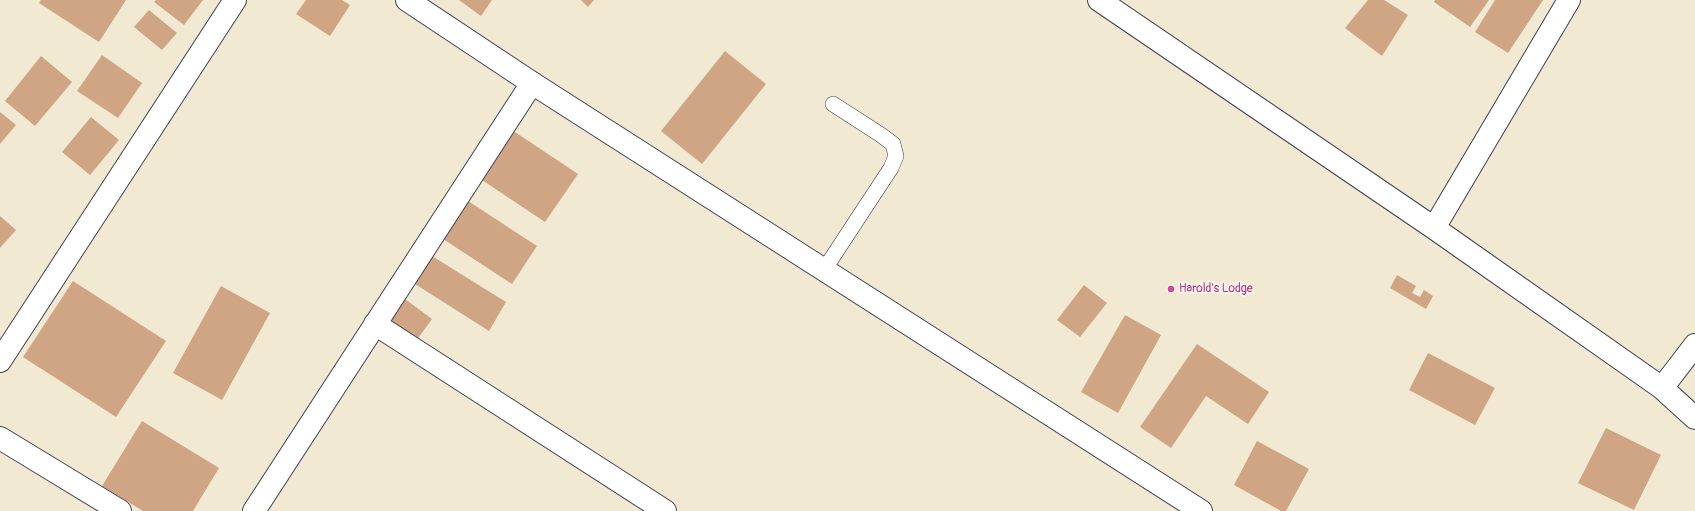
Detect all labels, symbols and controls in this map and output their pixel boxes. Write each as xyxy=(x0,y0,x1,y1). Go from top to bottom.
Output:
place label: Harold's Lodge xyxy=(1179,282,1253,296)
marker: Harold's Lodge xyxy=(1166,284,1176,294)

